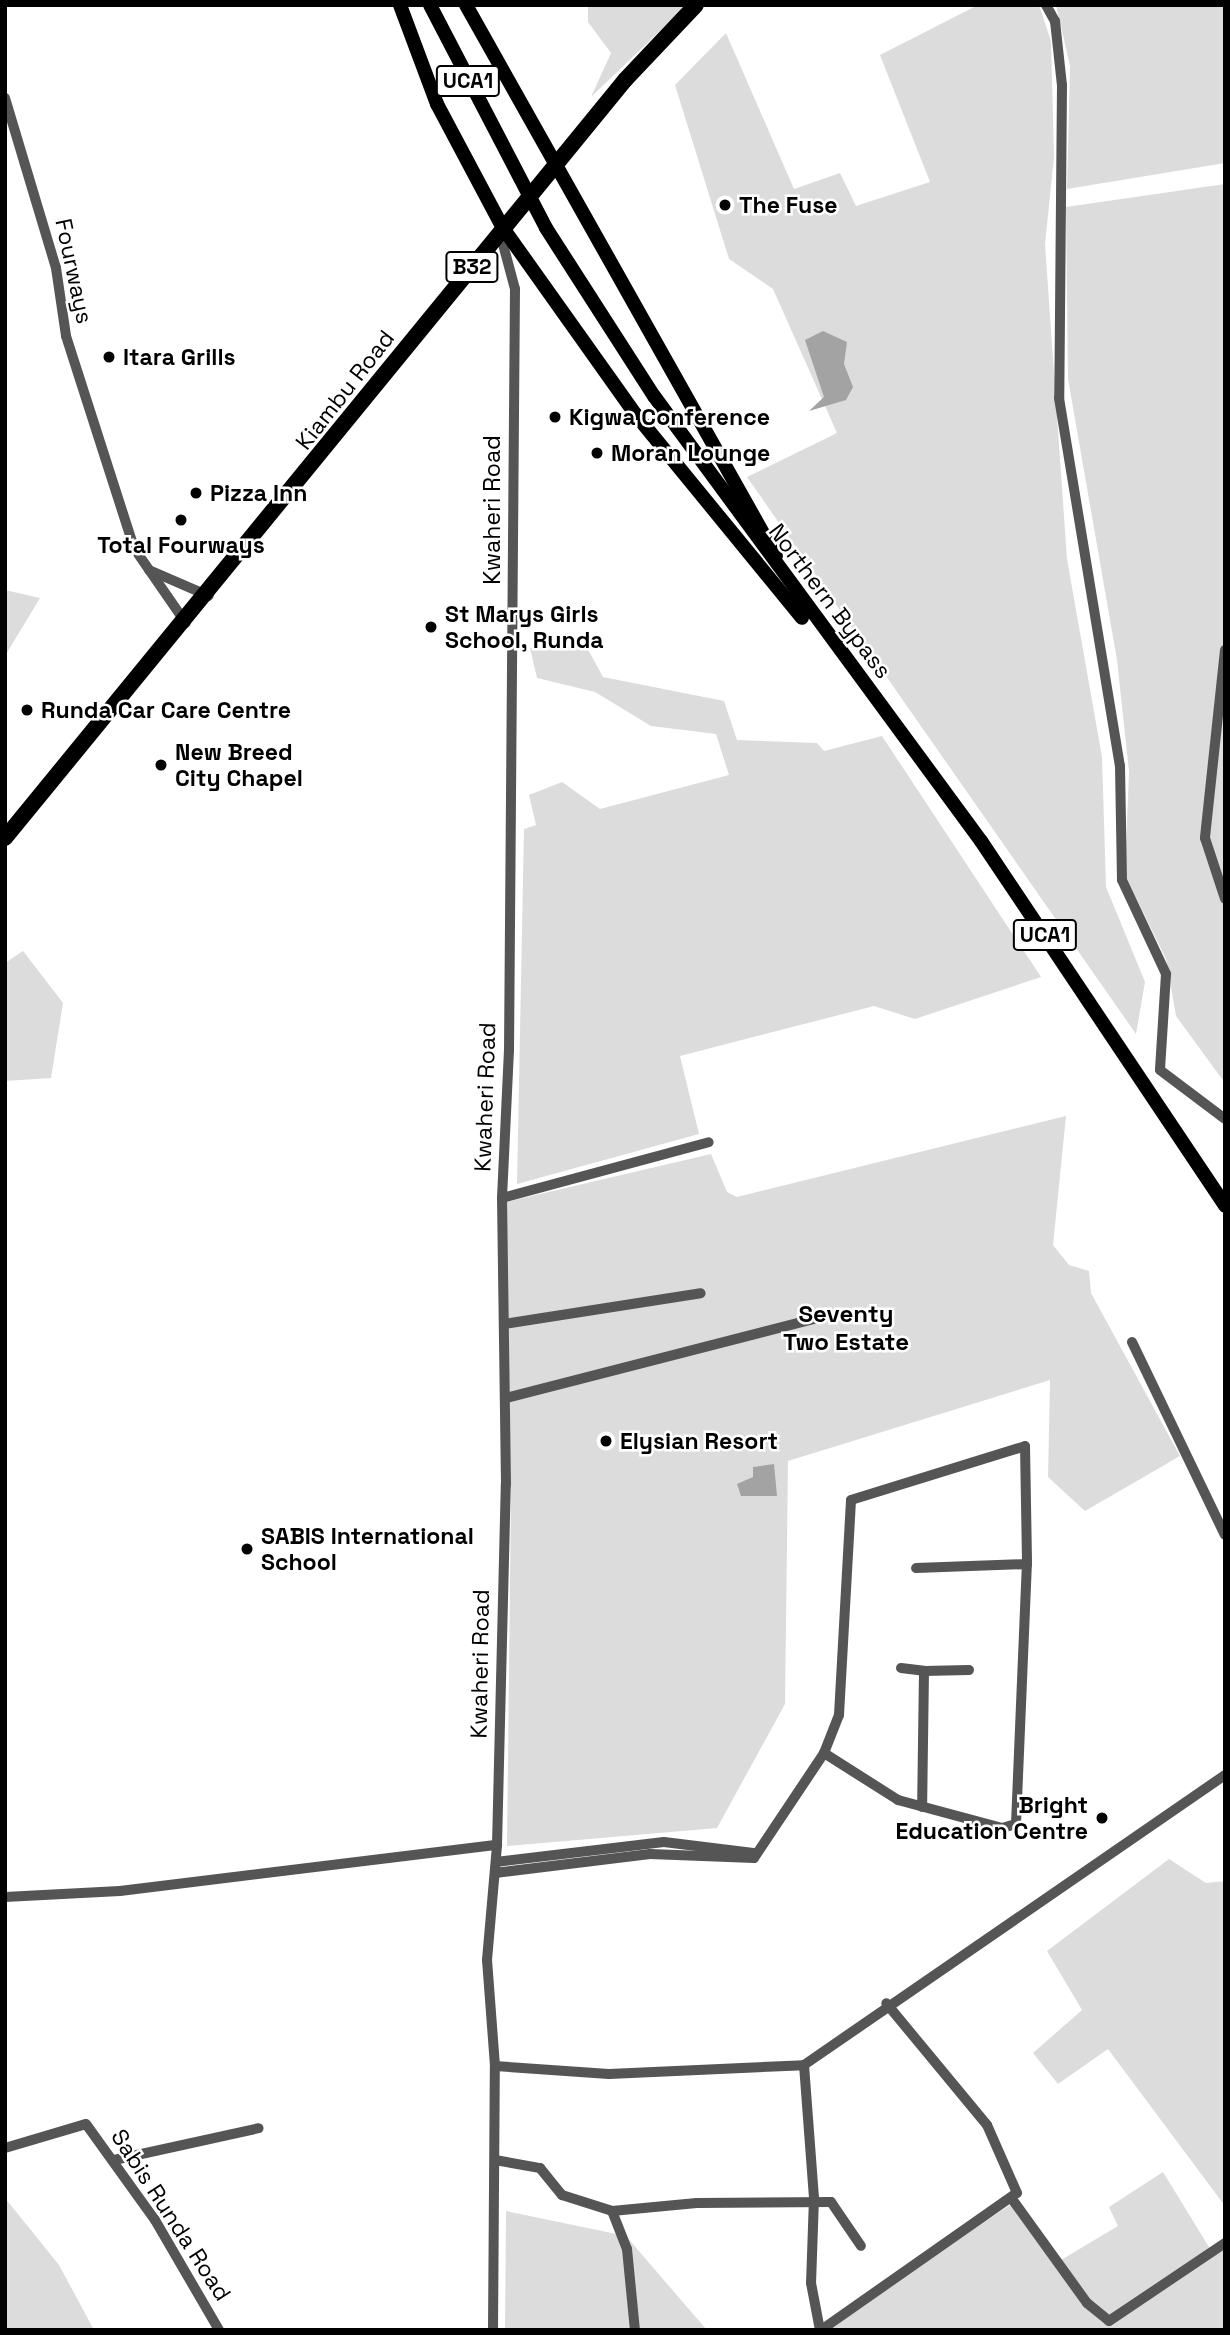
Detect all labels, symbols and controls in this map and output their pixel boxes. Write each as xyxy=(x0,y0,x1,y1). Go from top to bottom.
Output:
road number: UCA1 xyxy=(435,64,501,98)
place label: The Fuse xyxy=(739,191,838,219)
marker: The Fuse xyxy=(717,197,733,213)
street label: Fourways xyxy=(49,216,99,326)
road number: B32 xyxy=(444,250,500,284)
street label: Kiambu Road xyxy=(290,325,400,455)
place label: Itara Grills xyxy=(123,343,236,371)
marker: Itara Grills xyxy=(101,349,117,365)
place label: Kigwa Conference xyxy=(569,403,770,431)
marker: Kigwa Conference xyxy=(547,409,563,425)
street label: Kwaheri Road xyxy=(478,435,506,585)
place label: Moran Lounge xyxy=(611,439,770,467)
marker: Moran Lounge xyxy=(589,445,605,461)
place label: Pizza Inn xyxy=(210,479,307,507)
marker: Pizza Inn xyxy=(188,485,204,501)
marker: Total Fourways xyxy=(173,512,189,528)
street label: Northern Bypass xyxy=(763,518,897,684)
place label: Total Fourways xyxy=(97,531,265,559)
place label: St Marys Girls School, Runda xyxy=(445,600,604,654)
marker: St Marys Girls School, Runda xyxy=(423,619,439,635)
place label: Runda Car Care Centre xyxy=(41,696,291,724)
marker: Runda Car Care Centre xyxy=(19,702,35,718)
place label: New Breed City Chapel xyxy=(175,738,303,792)
marker: New Breed City Chapel xyxy=(153,757,169,773)
road number: UCA1 xyxy=(1012,918,1078,953)
street label: Kwaheri Road xyxy=(469,1022,501,1172)
district label: Seventy Two Estate xyxy=(783,1300,909,1356)
place label: Elysian Resort xyxy=(620,1427,778,1455)
marker: Elysian Resort xyxy=(598,1433,614,1449)
place label: SABIS International School xyxy=(261,1522,474,1576)
marker: SABIS International School xyxy=(239,1541,255,1557)
street label: Kwaheri Road xyxy=(465,1589,495,1739)
place label: Bright Education Centre xyxy=(895,1791,1088,1845)
marker: Bright Education Centre xyxy=(1094,1810,1110,1826)
street label: Sabis Runda Road xyxy=(105,2124,237,2306)

